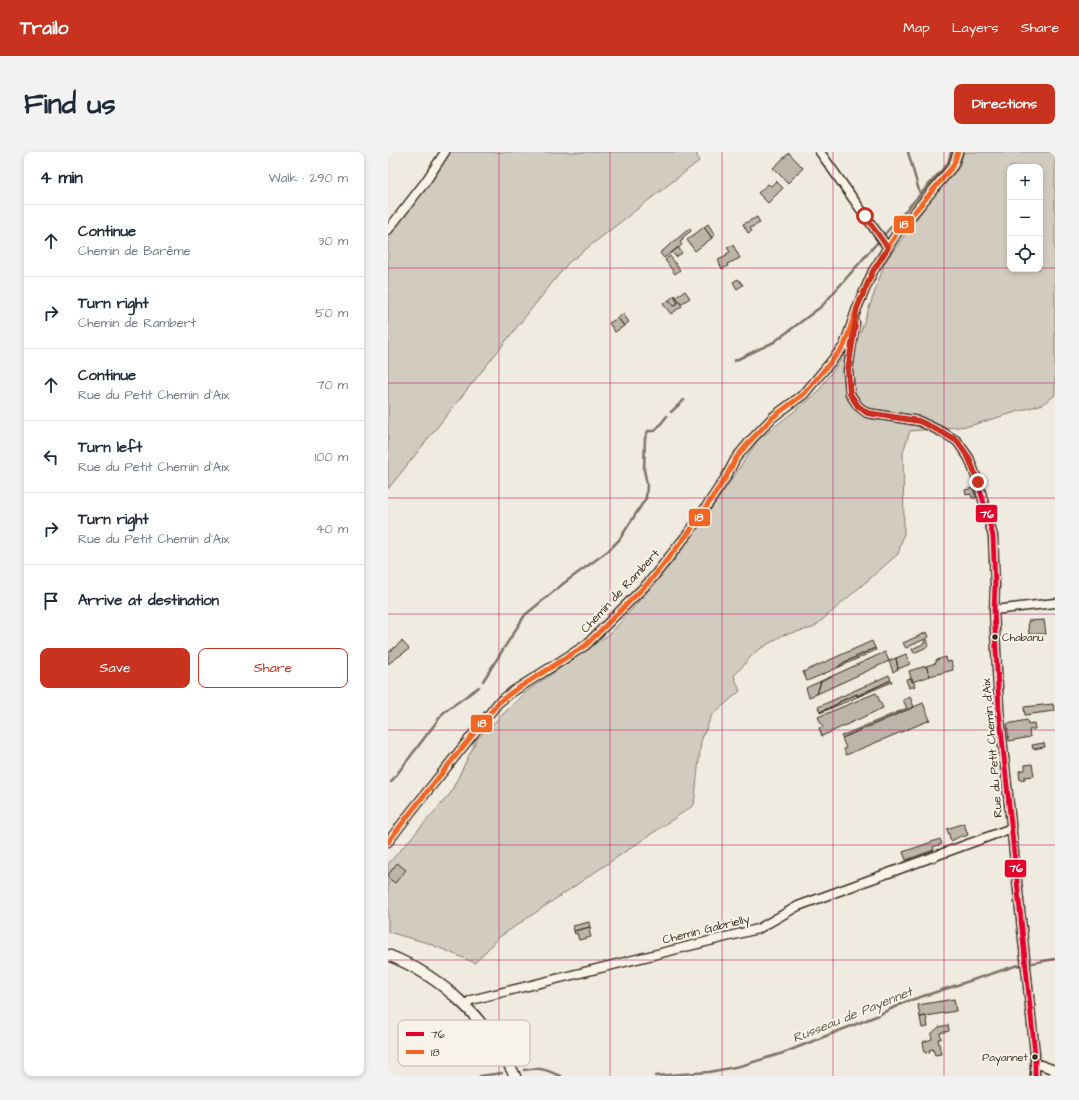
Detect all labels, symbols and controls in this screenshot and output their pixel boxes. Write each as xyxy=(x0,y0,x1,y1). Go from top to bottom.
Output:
text: Trailo xyxy=(20,15,69,42)
text: Map xyxy=(903,18,930,38)
text: Layers xyxy=(952,18,999,38)
text: Share xyxy=(1021,18,1059,38)
button: Directions xyxy=(954,84,1055,124)
text: Find us xyxy=(24,85,115,124)
map controls xyxy=(1007,164,1043,272)
button: + xyxy=(1007,164,1043,200)
text: 4 min xyxy=(40,166,83,190)
text: Walk · 290 m xyxy=(269,169,348,187)
button: − xyxy=(1007,200,1043,236)
route start xyxy=(856,207,874,225)
line badge: 18 xyxy=(893,215,915,234)
text: 18 xyxy=(900,217,909,232)
text: Continue xyxy=(78,221,136,242)
icon: ahead xyxy=(40,230,62,252)
text: 30 m xyxy=(318,232,348,250)
button: locate xyxy=(1007,236,1043,272)
text: Chemin de Barême xyxy=(78,242,191,260)
text: Turn right xyxy=(78,293,149,314)
icon: right xyxy=(40,302,62,324)
text: 50 m xyxy=(315,304,348,322)
text: Chemin de Rambert xyxy=(78,314,196,332)
text: Continue xyxy=(78,365,136,386)
icon: ahead xyxy=(40,374,62,396)
text: 70 m xyxy=(316,376,348,394)
text: Rue du Petit Chemin d'Aix xyxy=(78,386,229,404)
text: Turn left xyxy=(78,437,142,458)
icon: left xyxy=(40,446,62,468)
text: 100 m xyxy=(315,448,348,466)
text: Rue du Petit Chemin d'Aix xyxy=(78,458,229,476)
route end xyxy=(969,473,987,491)
line badge: 76 xyxy=(975,504,998,523)
text: 76 xyxy=(979,507,994,522)
line badge: 18 xyxy=(688,508,711,527)
text: Turn right xyxy=(78,509,149,530)
text: 18 xyxy=(695,510,704,525)
icon: right xyxy=(40,518,62,540)
text: 40 m xyxy=(316,520,348,538)
text: Rue du Petit Chemin d'Aix xyxy=(78,530,229,548)
street label: Chemin de Rambert xyxy=(577,546,664,637)
icon: arrive xyxy=(40,590,62,612)
text: Arrive at destination xyxy=(78,590,219,611)
place label: Chabanu xyxy=(1002,630,1044,645)
marker: Chabanu xyxy=(990,632,1000,642)
button: Save xyxy=(40,648,190,688)
button: Share xyxy=(198,648,348,688)
street label: Rue du Petit Chemin d'Aix xyxy=(978,677,1007,818)
line badge: 18 xyxy=(470,714,493,733)
text: 18 xyxy=(478,716,487,731)
line badge: 76 xyxy=(1004,859,1027,878)
text: 76 xyxy=(1008,861,1023,876)
street label: Chemin Gabrielly xyxy=(661,910,752,950)
water label: Russeau de Payennet xyxy=(790,982,917,1048)
legend xyxy=(398,1020,530,1066)
text: 76 xyxy=(431,1027,445,1042)
text: 18 xyxy=(431,1045,440,1060)
place label: Payannet xyxy=(982,1050,1029,1066)
marker: Payannet xyxy=(1030,1052,1040,1062)

